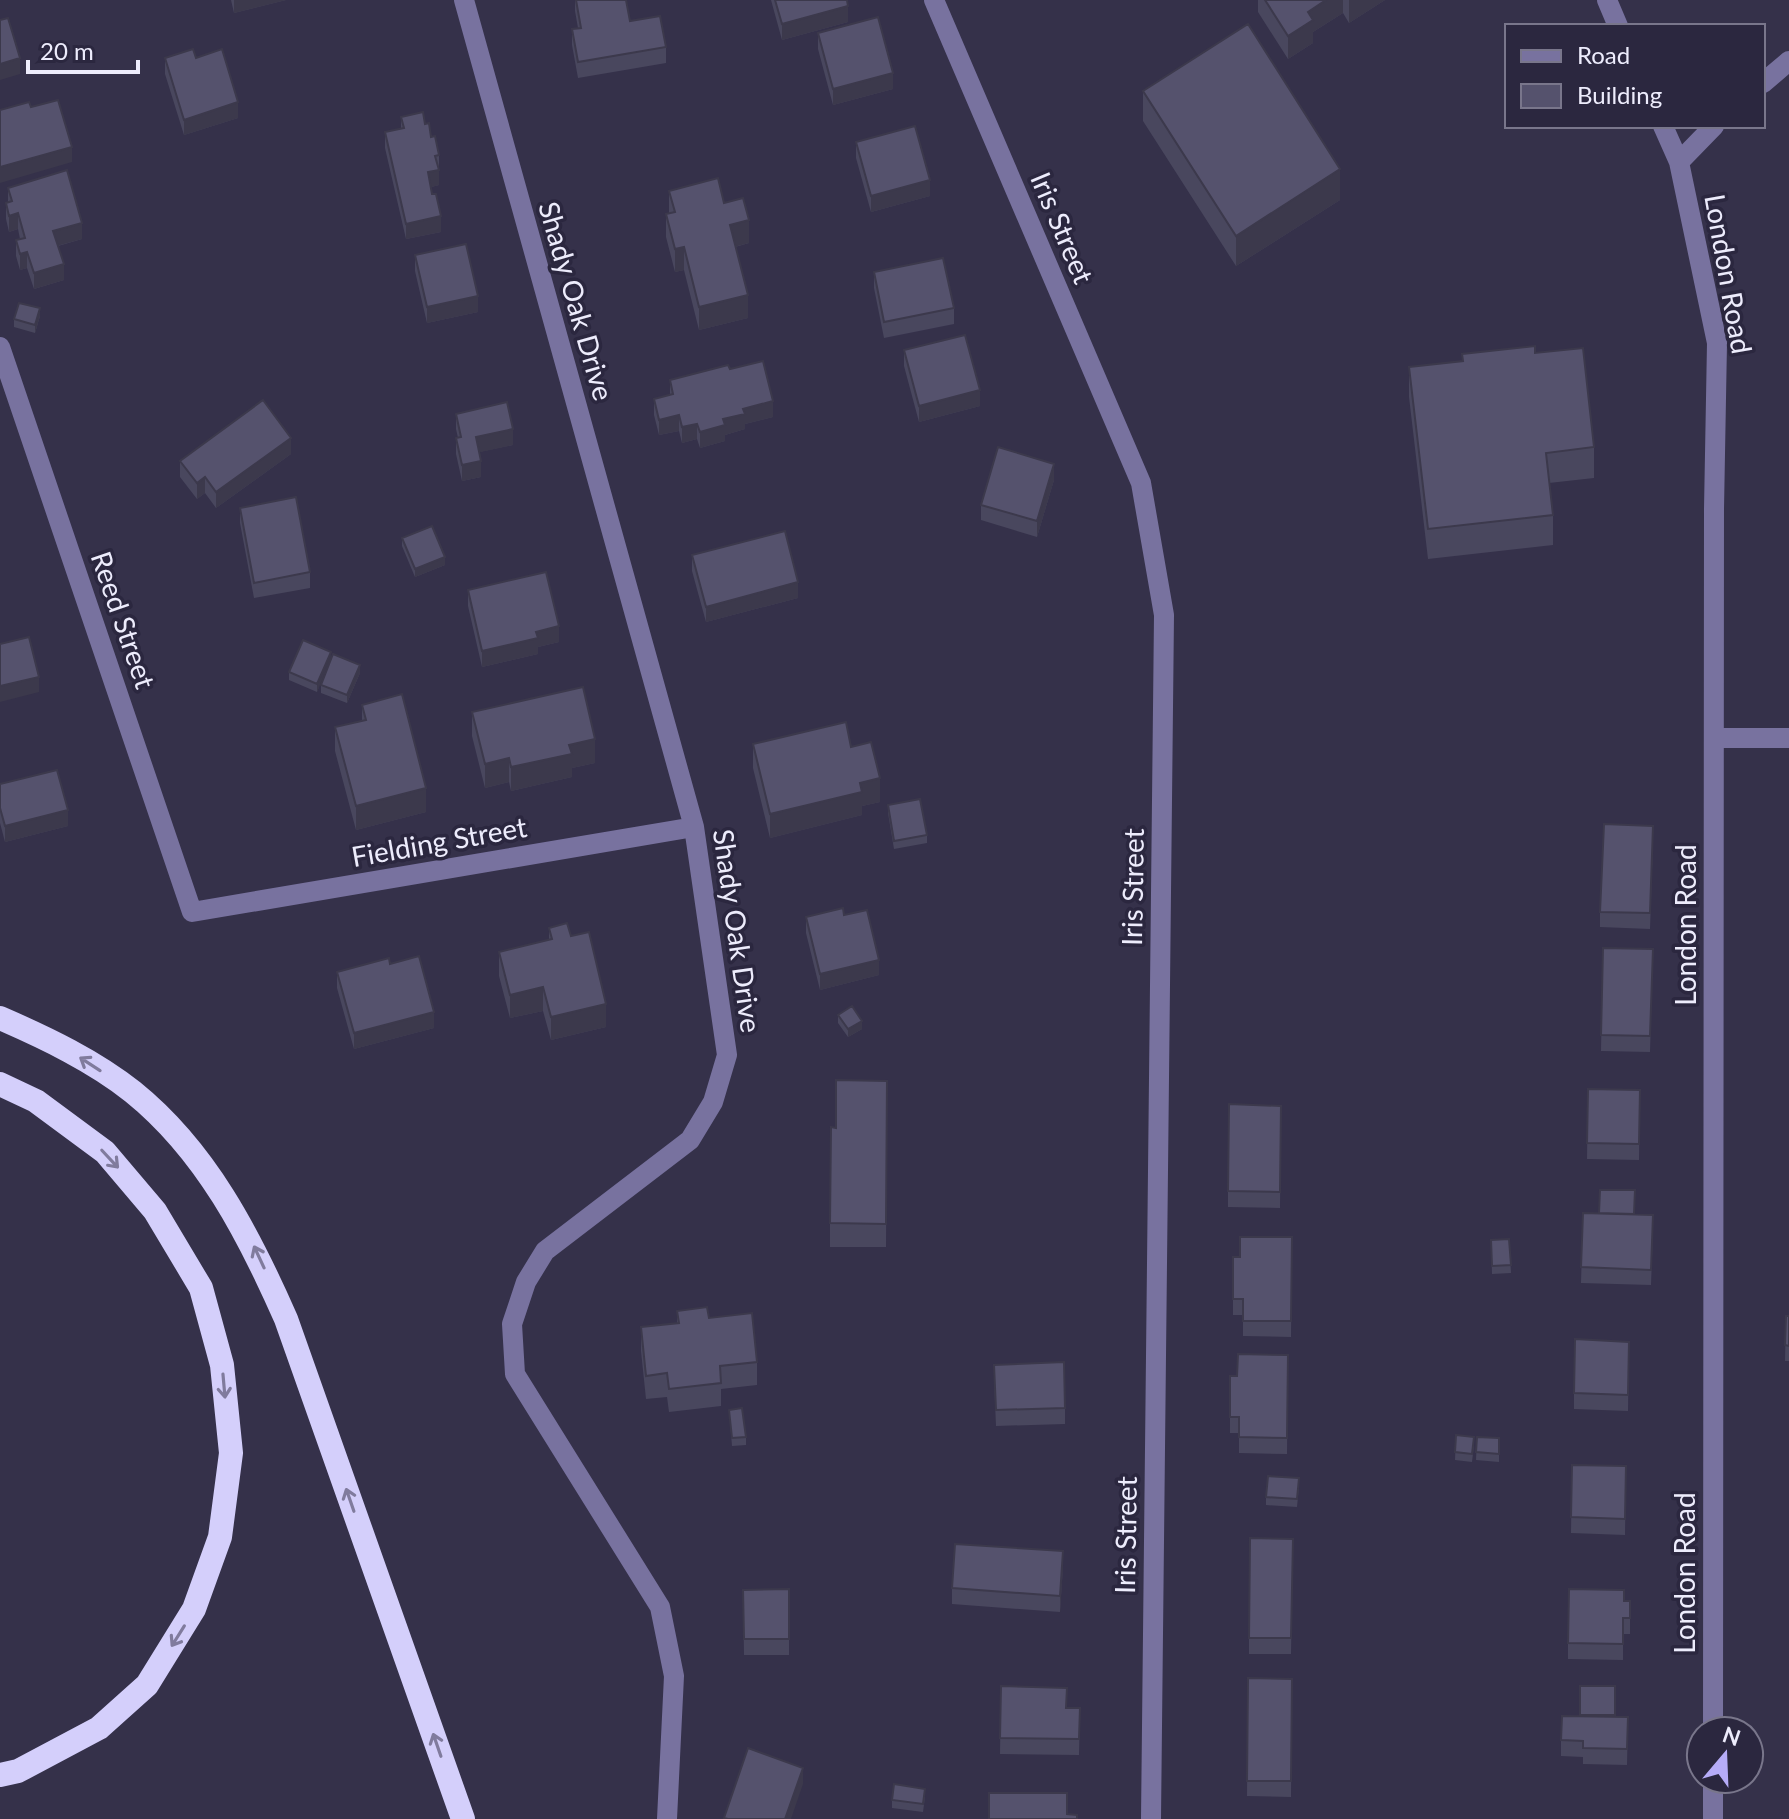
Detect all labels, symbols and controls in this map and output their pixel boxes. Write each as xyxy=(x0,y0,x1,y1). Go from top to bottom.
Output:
scale bar xyxy=(28,24,138,74)
legend xyxy=(1505,24,1765,128)
text: 20 m xyxy=(40,36,94,65)
text: Road xyxy=(1577,40,1630,69)
text: Building xyxy=(1577,80,1662,109)
street label: Iris Street xyxy=(1024,167,1102,288)
street label: London Road xyxy=(1698,191,1760,356)
street label: Shady Oak Drive xyxy=(532,197,622,404)
street label: Reed Street xyxy=(85,547,163,693)
street label: Fielding Street xyxy=(349,809,529,873)
street label: Shady Oak Drive xyxy=(707,827,769,1035)
street label: Iris Street xyxy=(1114,828,1150,946)
street label: London Road xyxy=(1668,844,1702,1006)
one-way arrow xyxy=(79,1056,102,1072)
one-way arrow xyxy=(100,1149,119,1169)
one-way arrow xyxy=(251,1245,266,1269)
one-way arrow xyxy=(217,1372,232,1399)
street label: Iris Street xyxy=(1107,1476,1143,1594)
one-way arrow xyxy=(342,1488,357,1513)
street label: London Road xyxy=(1667,1492,1701,1654)
one-way arrow xyxy=(169,1624,185,1647)
north arrow xyxy=(1685,1715,1765,1795)
text: N xyxy=(1719,1720,1744,1751)
one-way arrow xyxy=(428,1733,443,1758)

